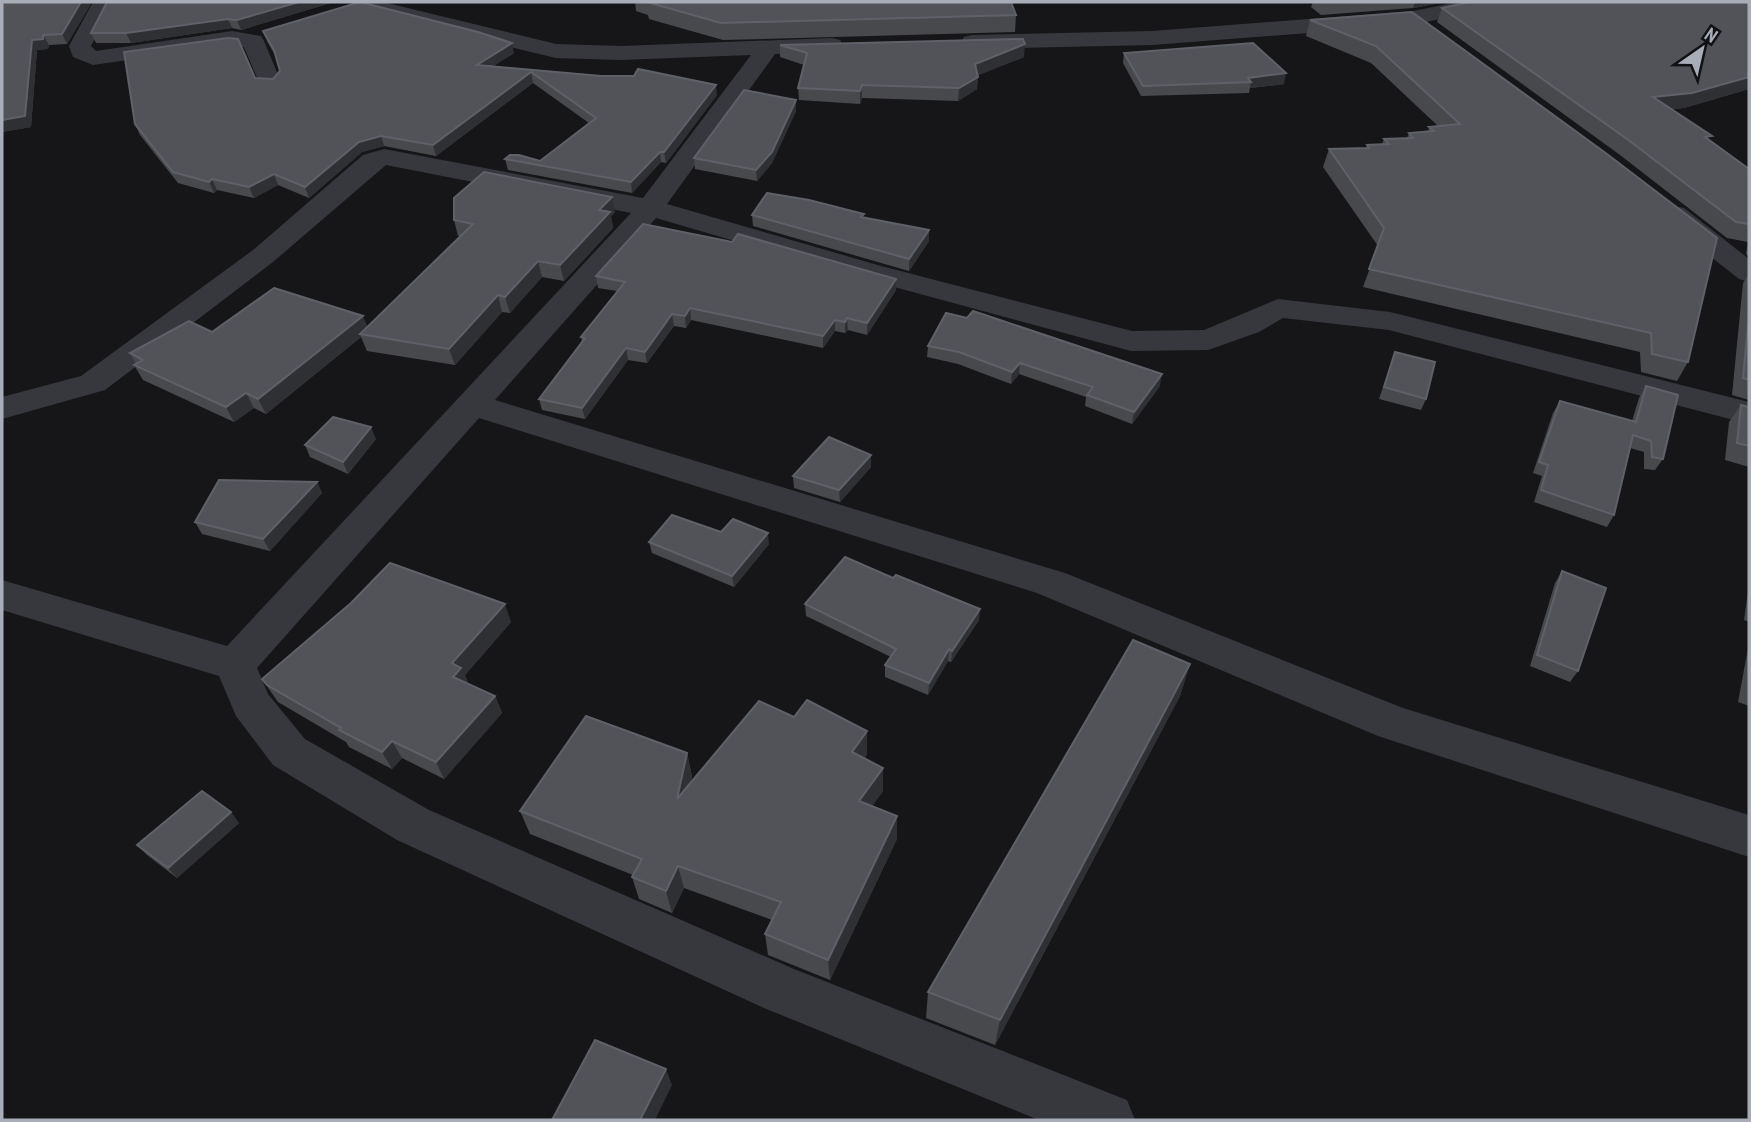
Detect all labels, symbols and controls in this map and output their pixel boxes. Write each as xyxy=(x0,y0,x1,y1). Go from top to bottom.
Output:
north arrow xyxy=(1667,14,1737,84)
text: N xyxy=(1701,22,1722,48)

